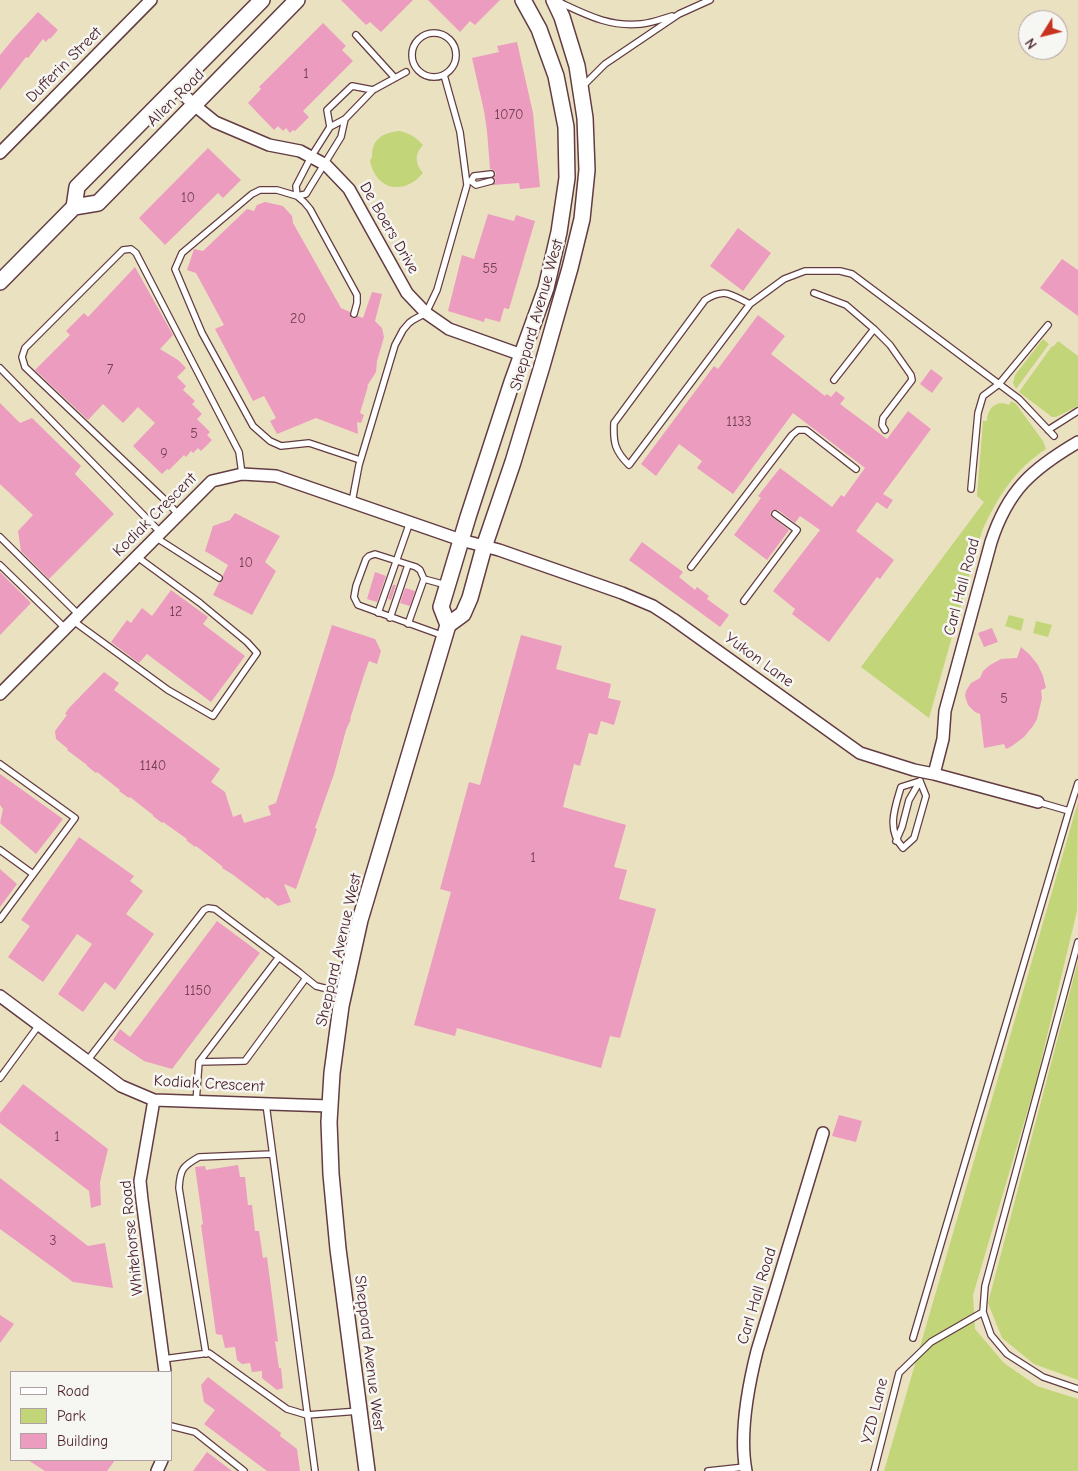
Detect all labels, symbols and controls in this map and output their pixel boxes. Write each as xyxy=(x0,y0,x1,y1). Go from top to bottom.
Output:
north arrow xyxy=(1018,10,1068,60)
street label: Dufferin Street xyxy=(22,23,106,107)
text: N xyxy=(1022,35,1041,52)
street label: Allen Road xyxy=(143,65,209,131)
house number: 1 xyxy=(303,66,309,82)
house number: 1070 xyxy=(494,107,524,123)
street label: De Boers Drive xyxy=(355,179,423,277)
house number: 10 xyxy=(181,190,195,206)
street label: Sheppard Avenue West xyxy=(506,237,568,393)
house number: 55 xyxy=(482,261,498,277)
house number: 20 xyxy=(290,311,306,327)
house number: 7 xyxy=(107,362,113,378)
house number: 1133 xyxy=(726,414,752,430)
house number: 5 xyxy=(190,426,198,442)
house number: 9 xyxy=(160,446,168,462)
street label: Kodiak Crescent xyxy=(109,469,201,561)
street label: Carl Hall Road xyxy=(940,536,984,638)
house number: 10 xyxy=(239,555,253,571)
house number: 12 xyxy=(170,604,182,620)
street label: Yukon Lane xyxy=(721,629,797,691)
house number: 5 xyxy=(1000,691,1008,707)
house number: 1140 xyxy=(140,758,166,774)
house number: 1 xyxy=(530,850,536,866)
street label: Sheppard Avenue West xyxy=(312,872,366,1028)
house number: 1150 xyxy=(184,983,212,999)
street label: Kodiak Crescent xyxy=(153,1072,265,1096)
house number: 1 xyxy=(54,1129,60,1145)
street label: Whitehorse Road xyxy=(116,1179,148,1297)
house number: 3 xyxy=(49,1233,57,1249)
street label: Carl Hall Road xyxy=(733,1245,781,1347)
street label: Sheppard Avenue West xyxy=(350,1274,388,1432)
legend xyxy=(10,1371,172,1461)
street label: YZD Lane xyxy=(858,1376,892,1446)
text: Road xyxy=(57,1382,89,1400)
text: Park xyxy=(57,1407,86,1425)
text: Building xyxy=(57,1432,108,1450)

